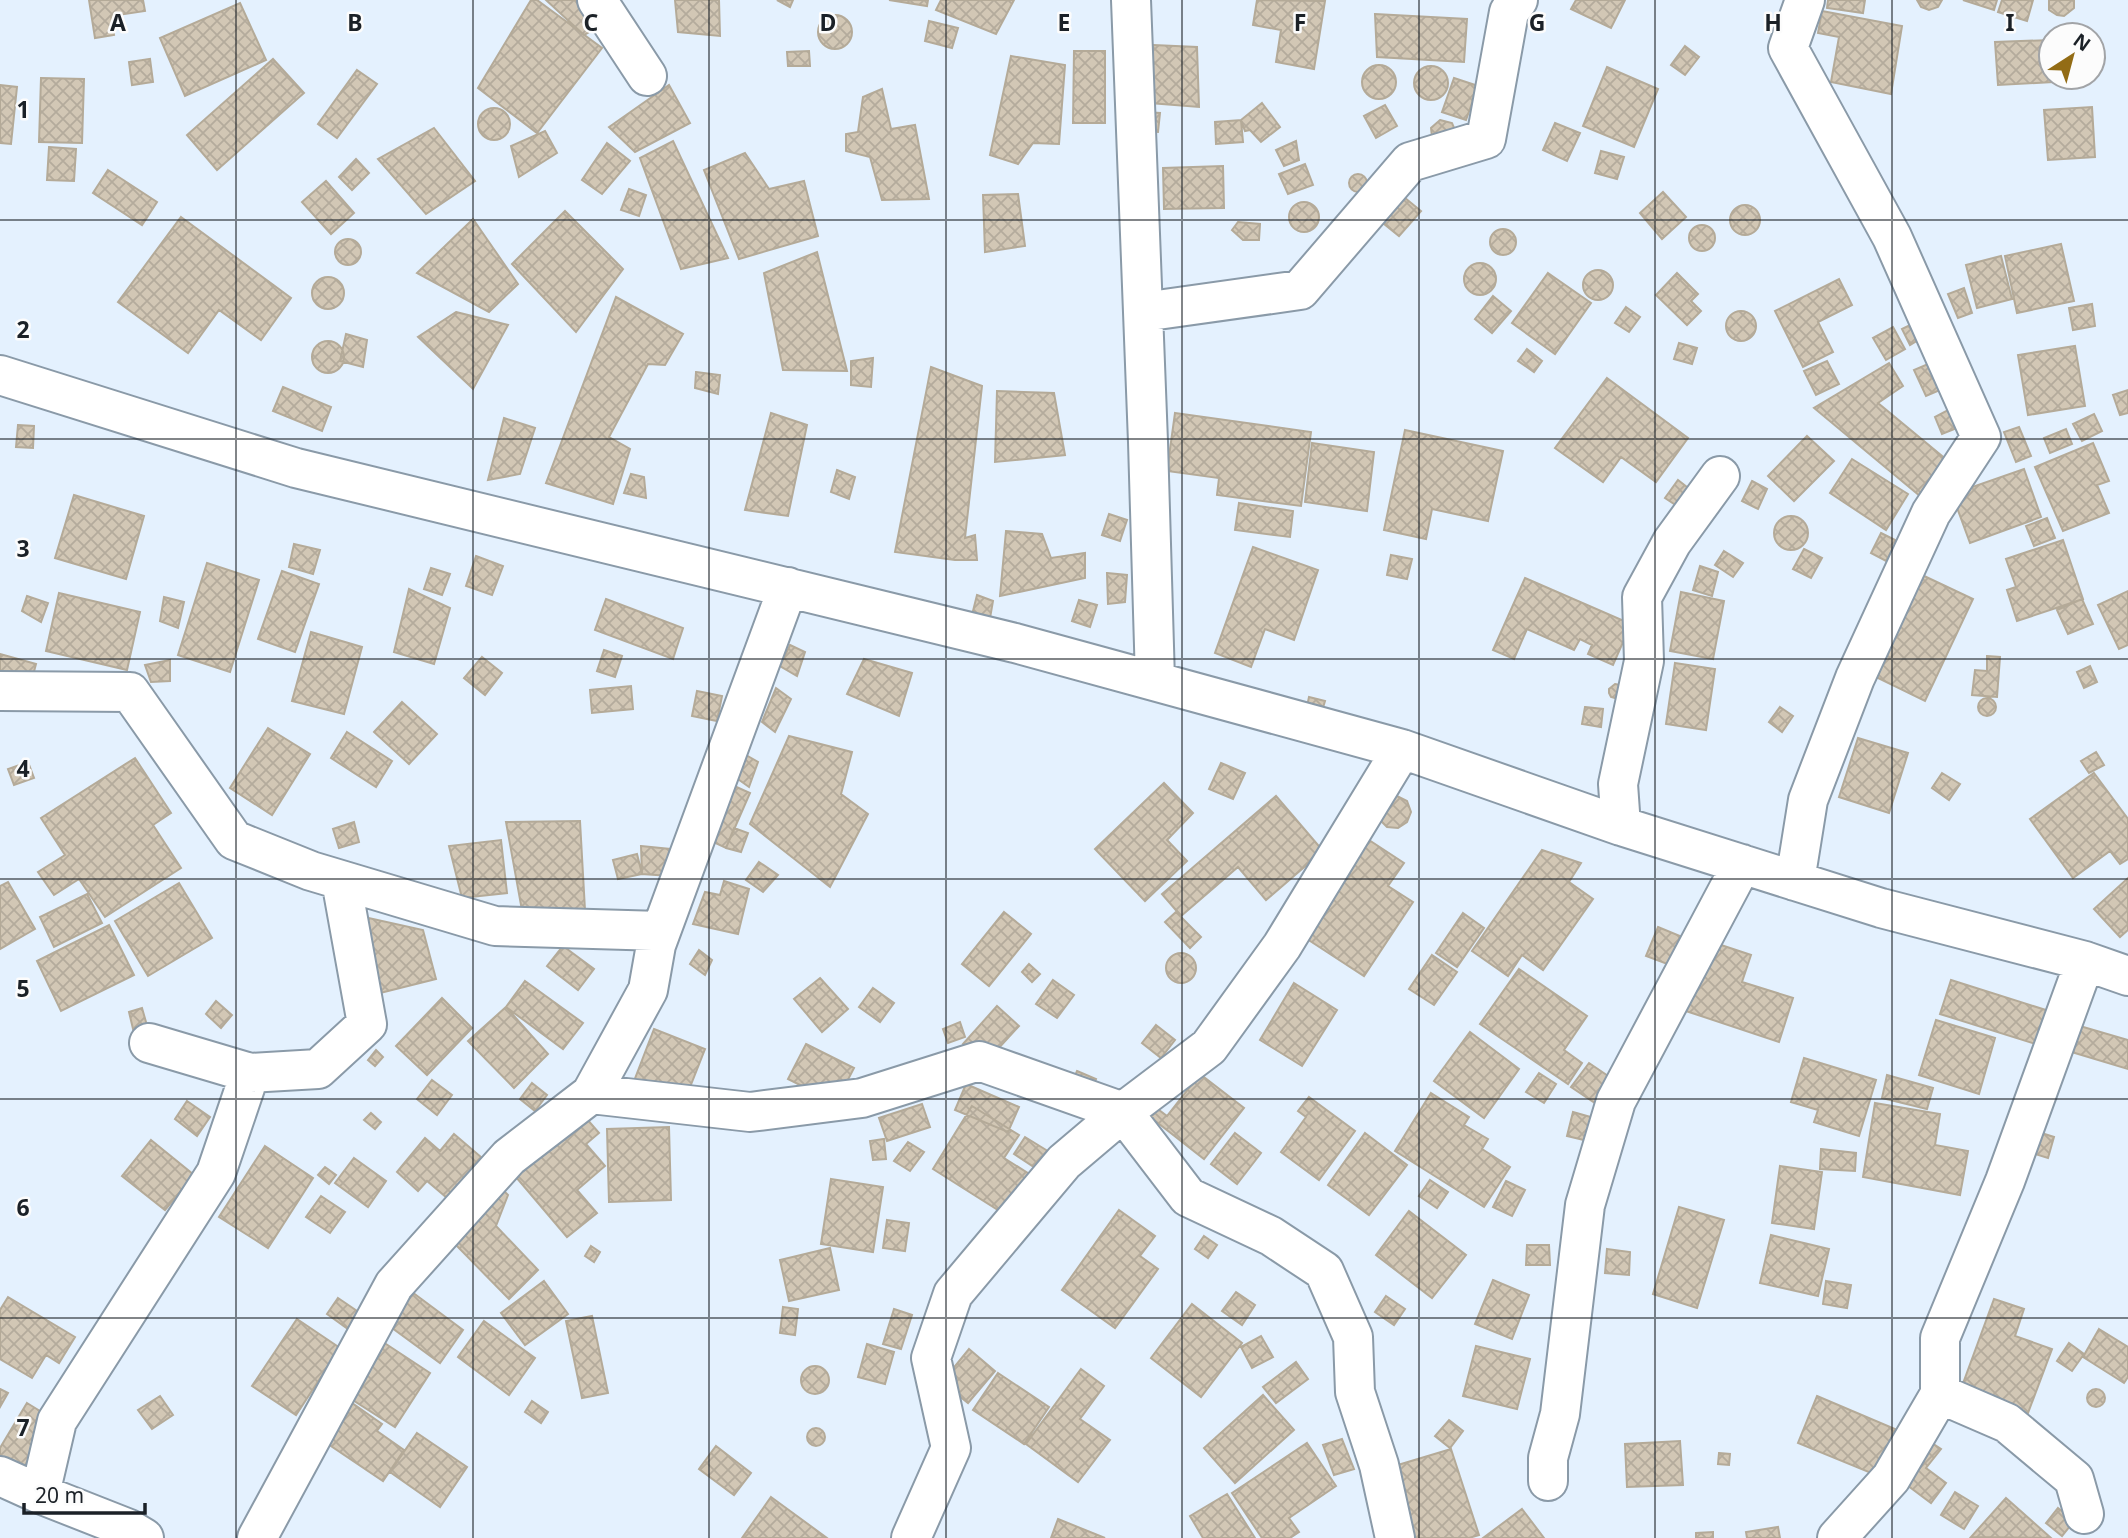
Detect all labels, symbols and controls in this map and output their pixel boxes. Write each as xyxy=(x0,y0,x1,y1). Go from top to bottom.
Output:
text: A xyxy=(110,6,126,38)
text: B xyxy=(347,6,363,38)
text: C xyxy=(584,6,599,38)
text: D xyxy=(820,6,836,38)
text: E xyxy=(1058,6,1070,38)
text: F xyxy=(1294,6,1306,38)
text: G xyxy=(1529,6,1545,38)
text: H xyxy=(1764,6,1782,38)
text: I xyxy=(2006,6,2015,38)
north arrow xyxy=(2037,21,2107,91)
text: N xyxy=(2068,27,2096,57)
text: 1 xyxy=(16,93,30,125)
text: 2 xyxy=(16,313,30,345)
text: 3 xyxy=(16,532,30,564)
text: 4 xyxy=(16,752,30,784)
text: 5 xyxy=(16,972,30,1004)
text: 6 xyxy=(16,1191,30,1223)
text: 7 xyxy=(16,1411,30,1443)
scale bar xyxy=(24,1472,145,1516)
text: 20 m xyxy=(35,1481,84,1509)

